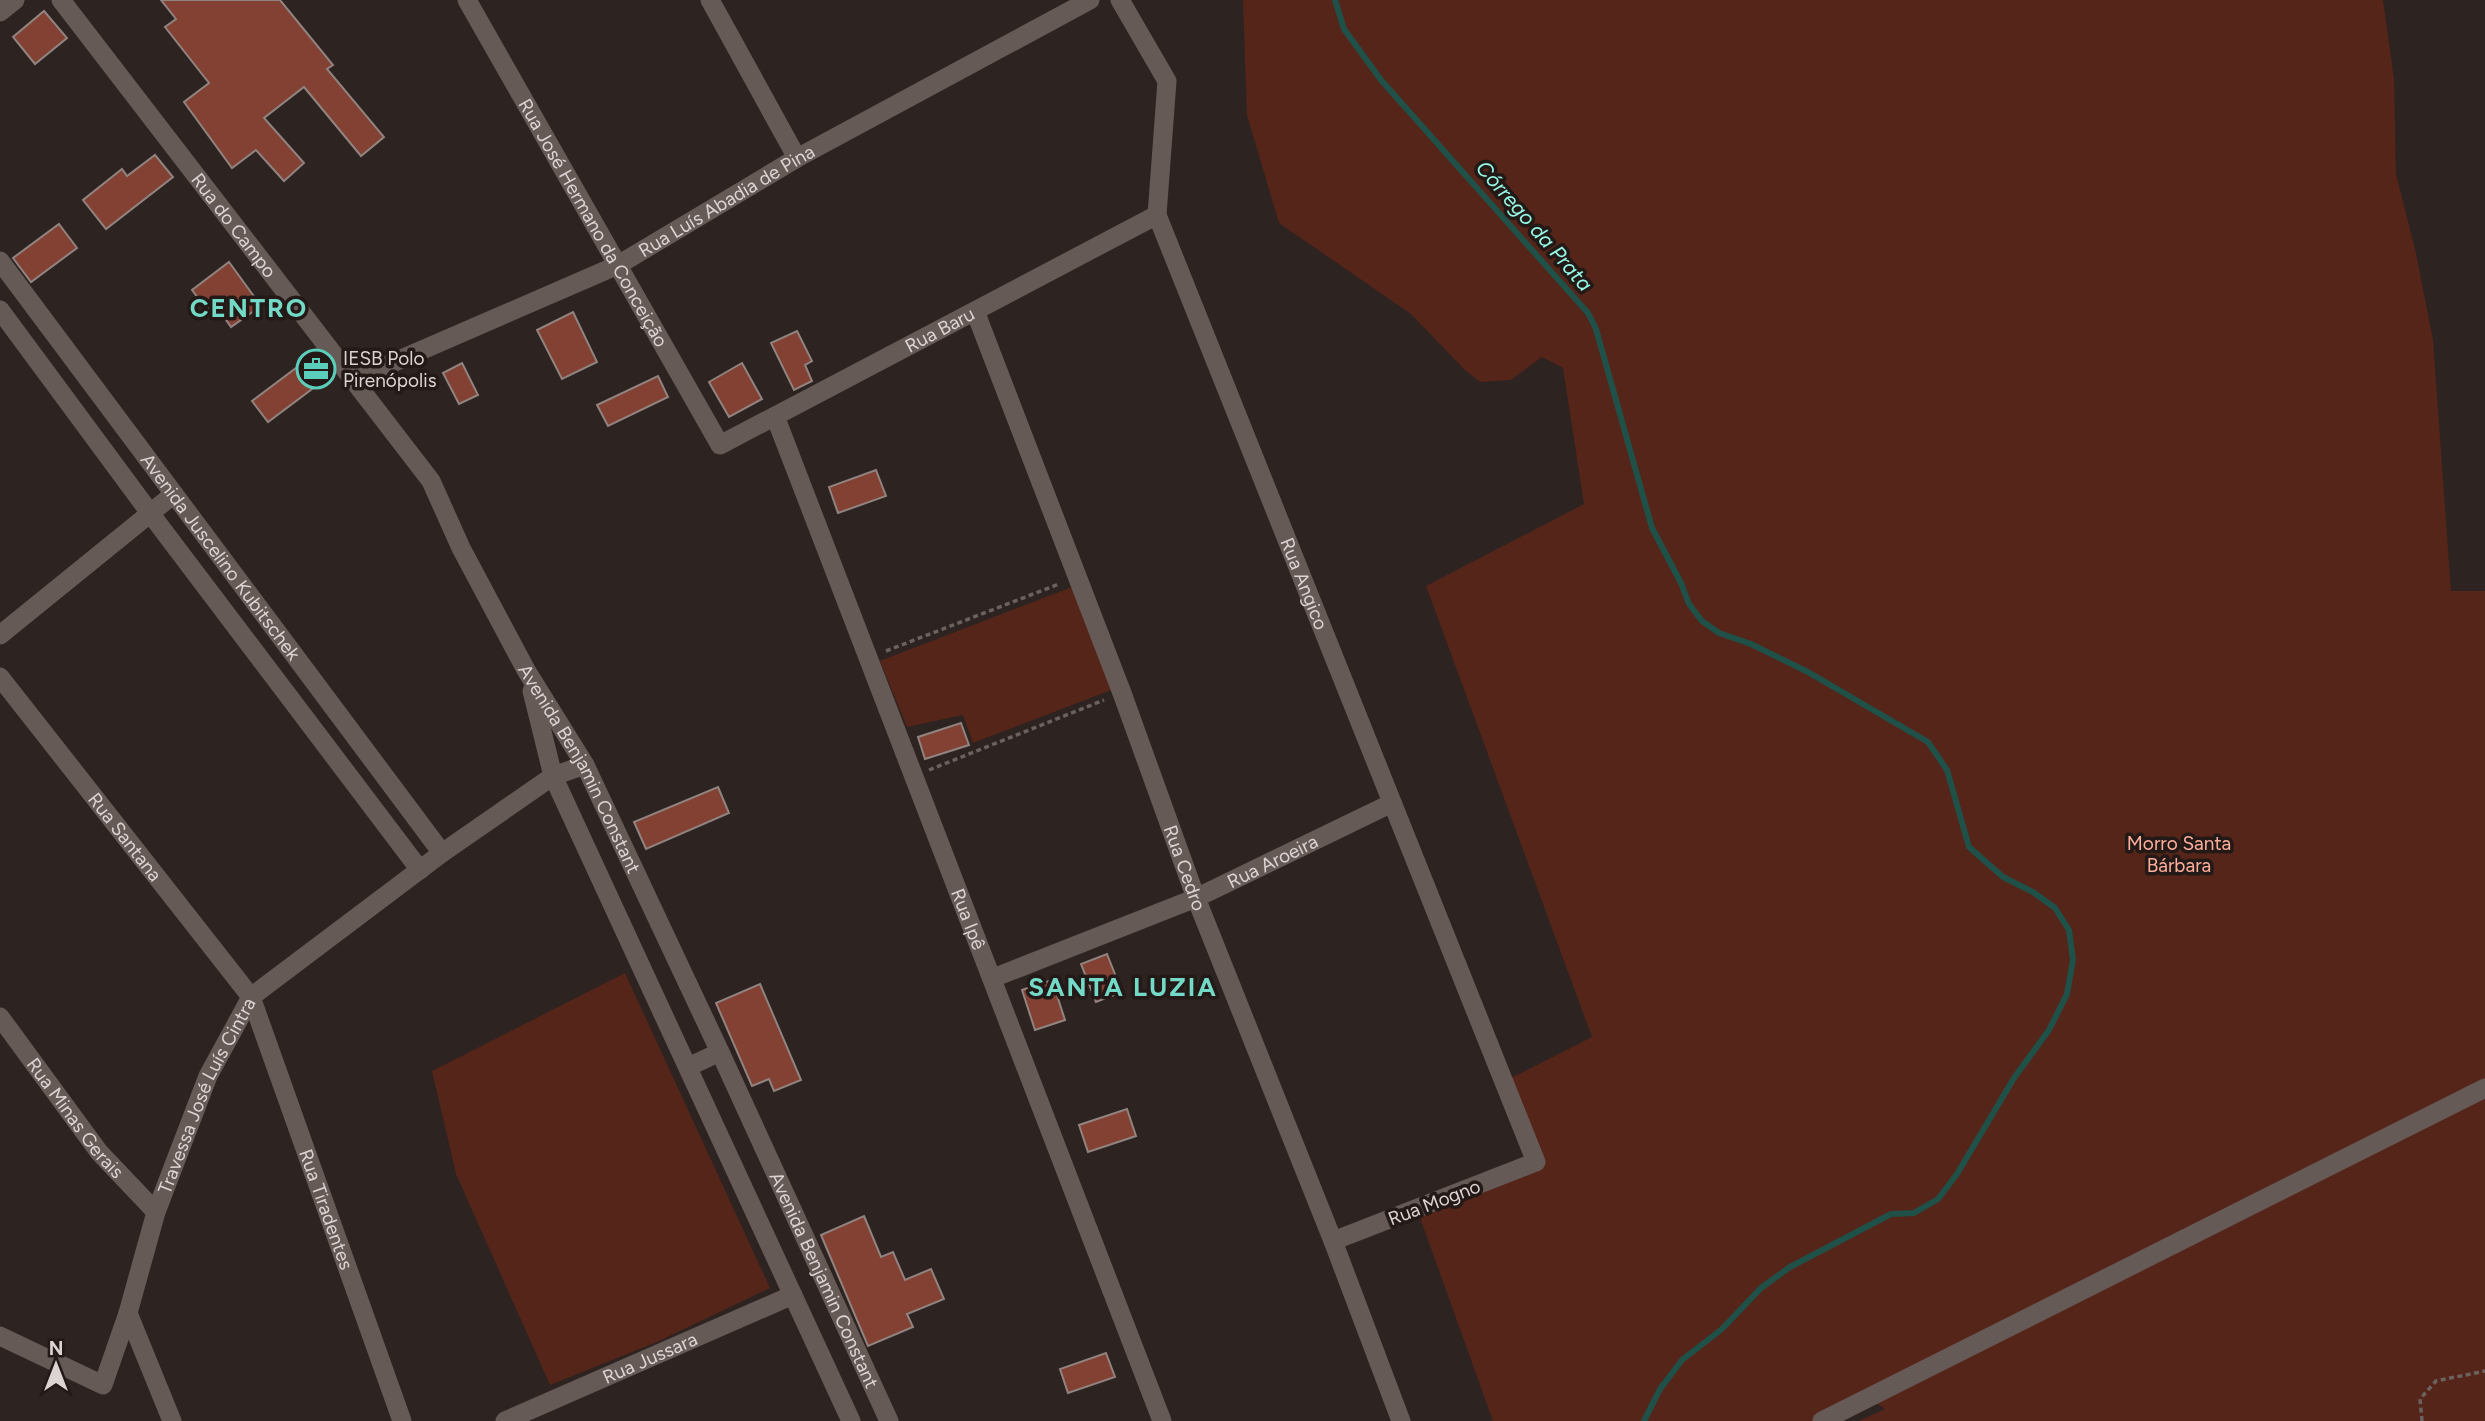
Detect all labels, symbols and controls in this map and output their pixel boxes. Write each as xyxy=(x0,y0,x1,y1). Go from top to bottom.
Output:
street label: Rua José Hermano da Conceição xyxy=(513,95,673,351)
street label: Rua Luís Abadia de Pina xyxy=(634,140,819,262)
water label: Córrego da Prata xyxy=(1471,155,1598,296)
street label: Rua do Campo xyxy=(186,169,281,282)
district label: CENTRO xyxy=(190,292,308,324)
street label: Rua Baru xyxy=(901,302,978,358)
place label: IESB Polo Pirenópolis xyxy=(343,347,437,392)
office icon: IESB Polo Pirenópolis xyxy=(295,348,337,390)
street label: Avenida Juscelino Kubitschek xyxy=(136,449,306,666)
street label: Rua Angico xyxy=(1275,534,1333,633)
street label: Avenida Benjamin Constant xyxy=(513,660,645,877)
street label: Rua Santana xyxy=(83,788,167,886)
street label: Rua Cedro xyxy=(1159,822,1211,914)
street label: Rua Aroeira xyxy=(1223,830,1322,893)
park label: Morro Santa Bárbara xyxy=(2127,832,2231,877)
street label: Rua Ipê xyxy=(946,885,990,953)
district label: SANTA LUZIA xyxy=(1028,971,1218,1003)
street label: Travessa José Luís Cintra xyxy=(153,994,261,1197)
street label: Rua Minas Gerais xyxy=(22,1053,129,1183)
street label: Rua Tiradentes xyxy=(294,1146,358,1273)
street label: Avenida Benjamin Constant xyxy=(764,1168,883,1392)
street label: Rua Mogno xyxy=(1385,1174,1483,1231)
street label: Rua Jussara xyxy=(599,1327,701,1389)
north arrow xyxy=(21,1330,91,1400)
text: N xyxy=(49,1337,63,1360)

